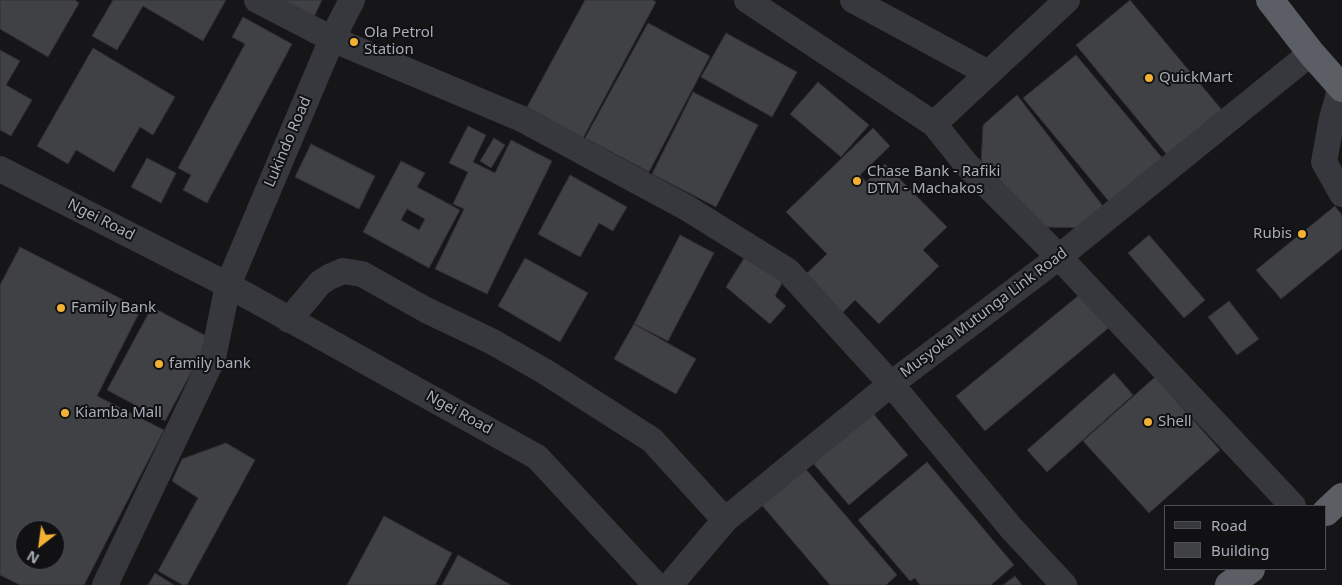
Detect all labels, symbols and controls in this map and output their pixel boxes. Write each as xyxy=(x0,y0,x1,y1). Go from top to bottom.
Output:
place label: Ola Petrol Station xyxy=(364,24,434,59)
marker: Ola Petrol Station xyxy=(348,36,360,48)
place label: QuickMart xyxy=(1159,69,1233,87)
marker: QuickMart xyxy=(1143,72,1155,84)
street label: Lukindo Road xyxy=(261,94,315,190)
place label: Chase Bank - Rafiki DTM - Machakos xyxy=(867,163,1000,198)
marker: Chase Bank - Rafiki DTM - Machakos xyxy=(851,175,863,187)
street label: Ngei Road xyxy=(64,195,138,245)
place label: Rubis xyxy=(1253,225,1292,243)
marker: Rubis xyxy=(1296,228,1308,240)
street label: Musyoka Mutunga Link Road xyxy=(897,244,1071,382)
place label: Family Bank xyxy=(71,299,156,317)
marker: Family Bank xyxy=(55,302,67,314)
place label: family bank xyxy=(169,355,251,373)
marker: family bank xyxy=(153,358,165,370)
street label: Ngei Road xyxy=(423,387,495,439)
place label: Kiamba Mall xyxy=(75,404,162,422)
marker: Kiamba Mall xyxy=(59,407,71,419)
place label: Shell xyxy=(1158,413,1192,431)
marker: Shell xyxy=(1142,416,1154,428)
legend xyxy=(1164,505,1327,570)
text: Road xyxy=(1211,515,1247,535)
north arrow xyxy=(15,520,65,570)
text: Building xyxy=(1211,540,1269,560)
text: N xyxy=(23,546,42,569)

